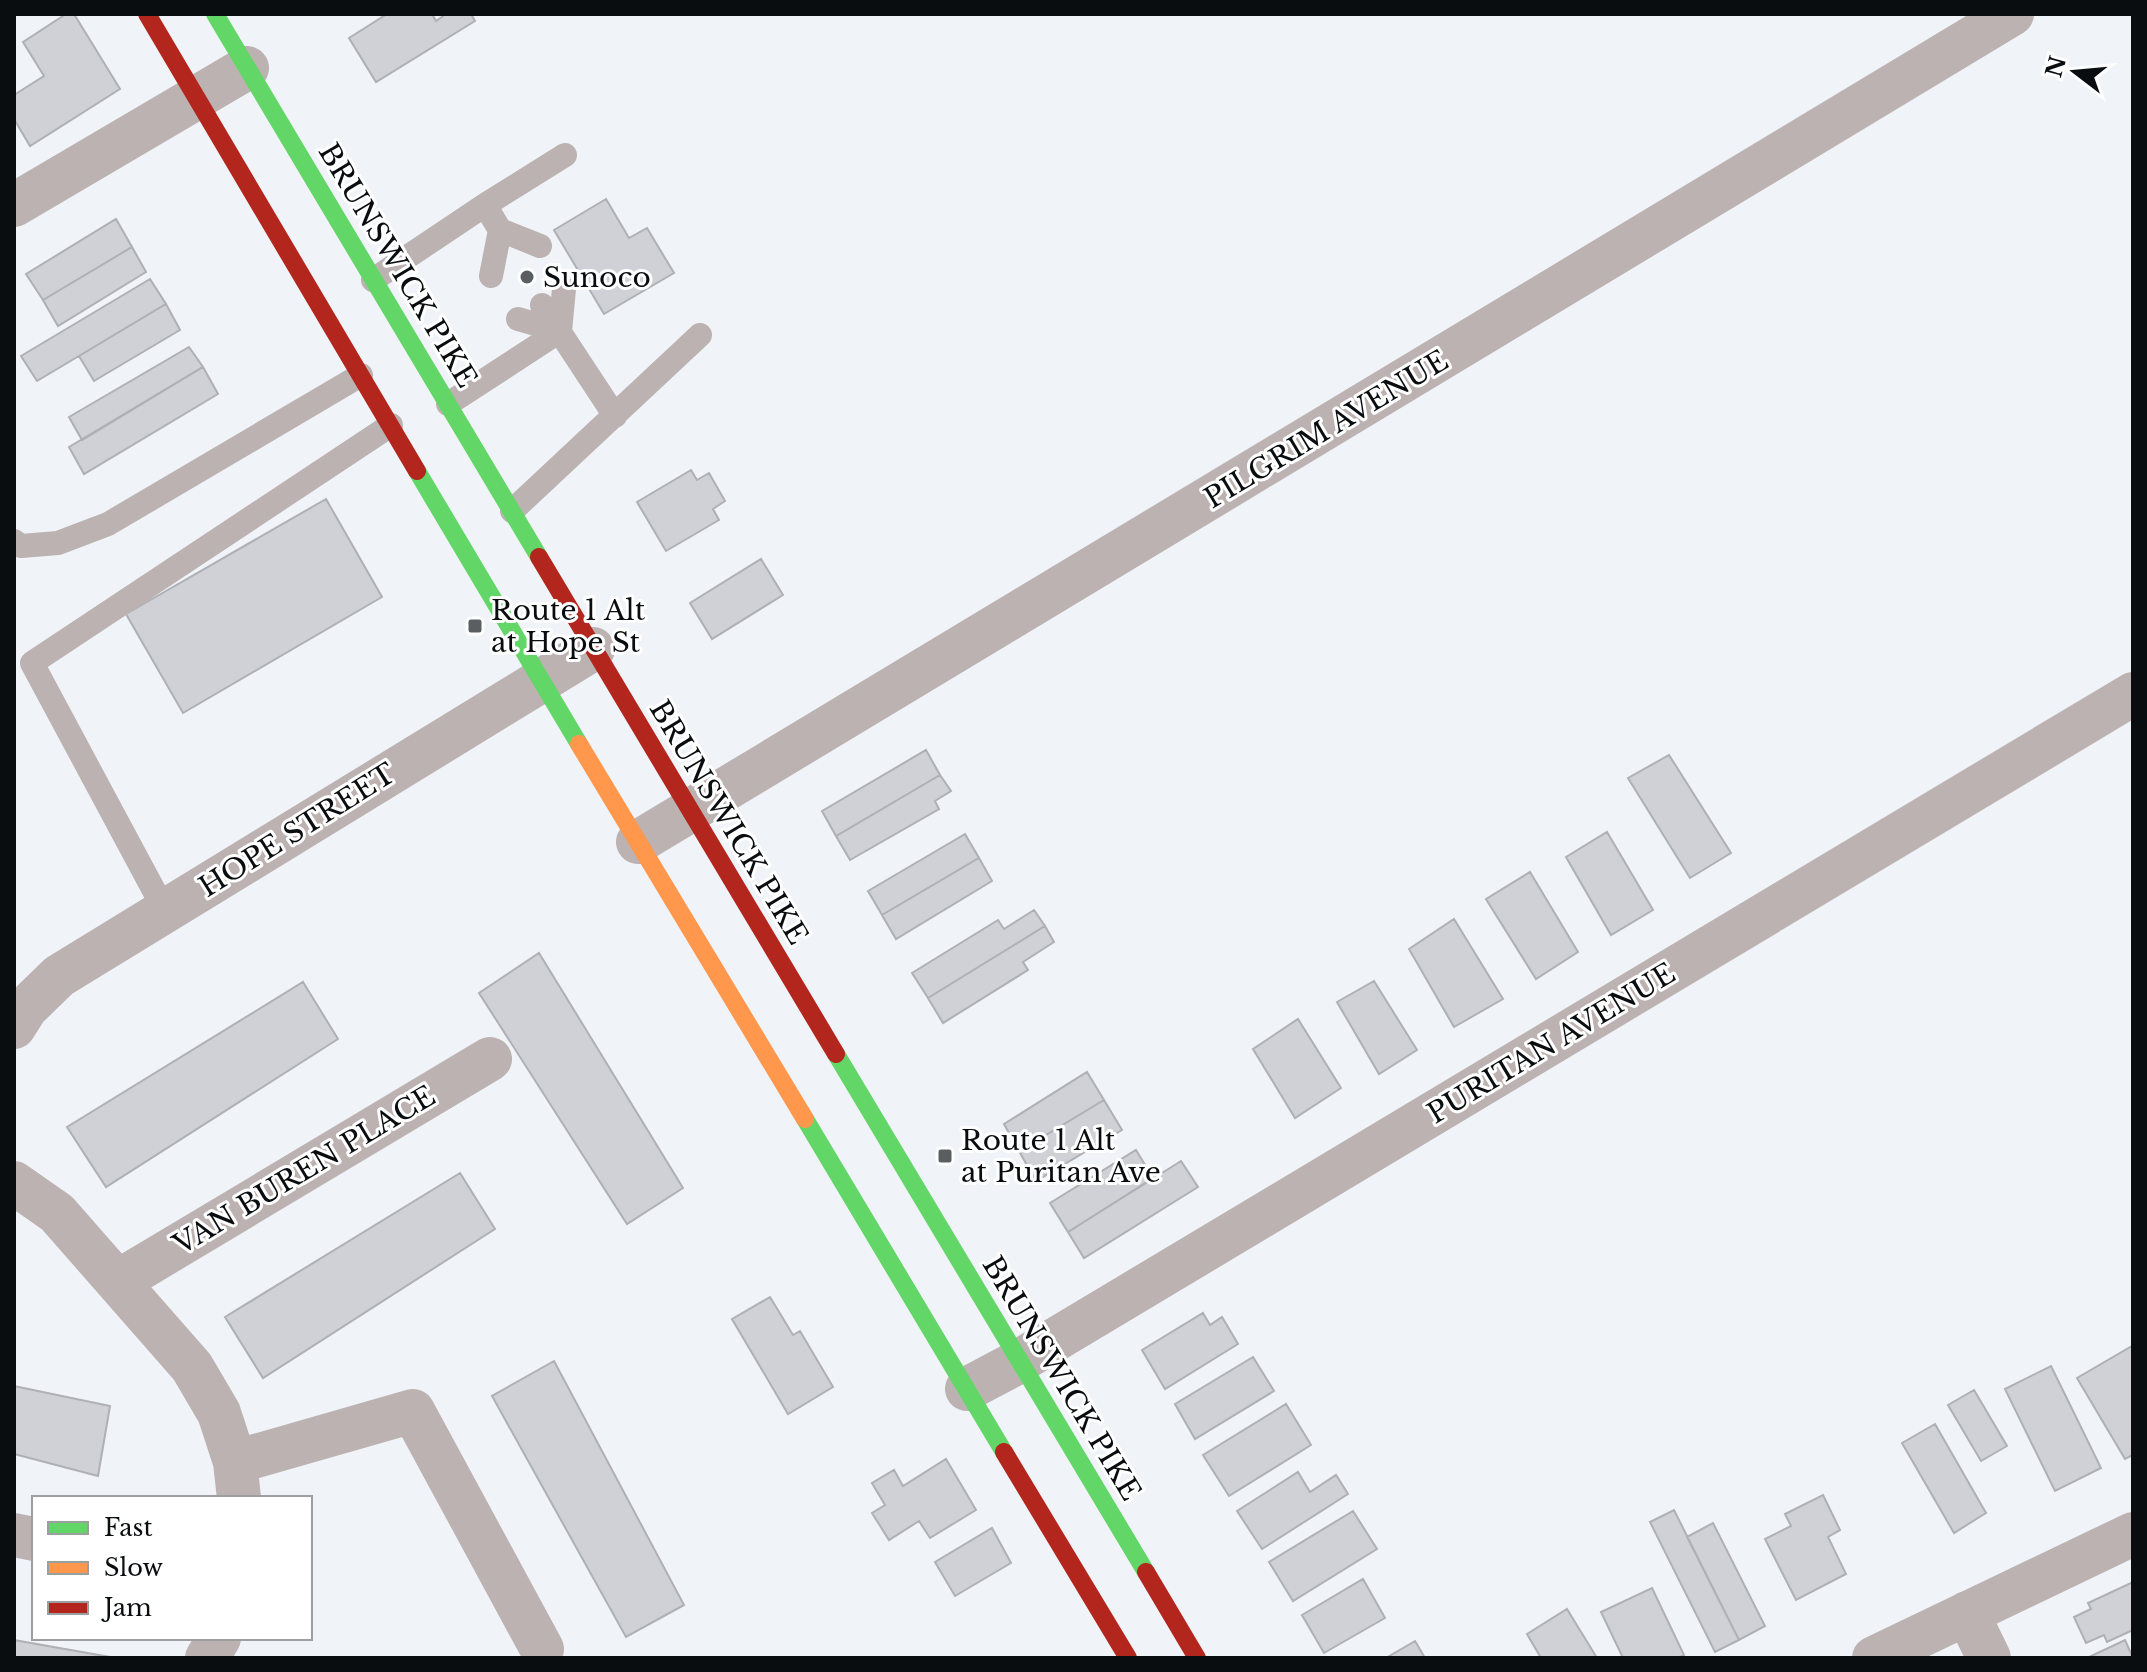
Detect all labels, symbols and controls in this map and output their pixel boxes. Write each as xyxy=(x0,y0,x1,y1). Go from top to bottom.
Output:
north arrow xyxy=(2035,32,2115,112)
text: N xyxy=(2040,53,2072,80)
street label: BRUNSWICK PIKE xyxy=(311,137,484,394)
place label: Sunoco xyxy=(543,260,651,295)
marker: Sunoco xyxy=(518,268,536,286)
street label: PILGRIM AVENUE xyxy=(1198,343,1454,516)
place label: Route 1 Alt at Hope St xyxy=(491,593,646,660)
marker: Route 1 Alt at Hope St xyxy=(466,617,484,635)
street label: BRUNSWICK PIKE xyxy=(642,694,815,951)
street label: HOPE STREET xyxy=(193,756,402,905)
street label: PURITAN AVENUE xyxy=(1421,956,1681,1131)
street label: VAN BUREN PLACE xyxy=(166,1078,441,1263)
place label: Route 1 Alt at Puritan Ave xyxy=(961,1123,1161,1190)
marker: Route 1 Alt at Puritan Ave xyxy=(936,1147,954,1165)
street label: BRUNSWICK PIKE xyxy=(975,1250,1148,1507)
legend xyxy=(32,1496,312,1640)
text: Fast xyxy=(104,1513,152,1542)
text: Slow xyxy=(104,1553,163,1582)
text: Jam xyxy=(101,1593,152,1622)

